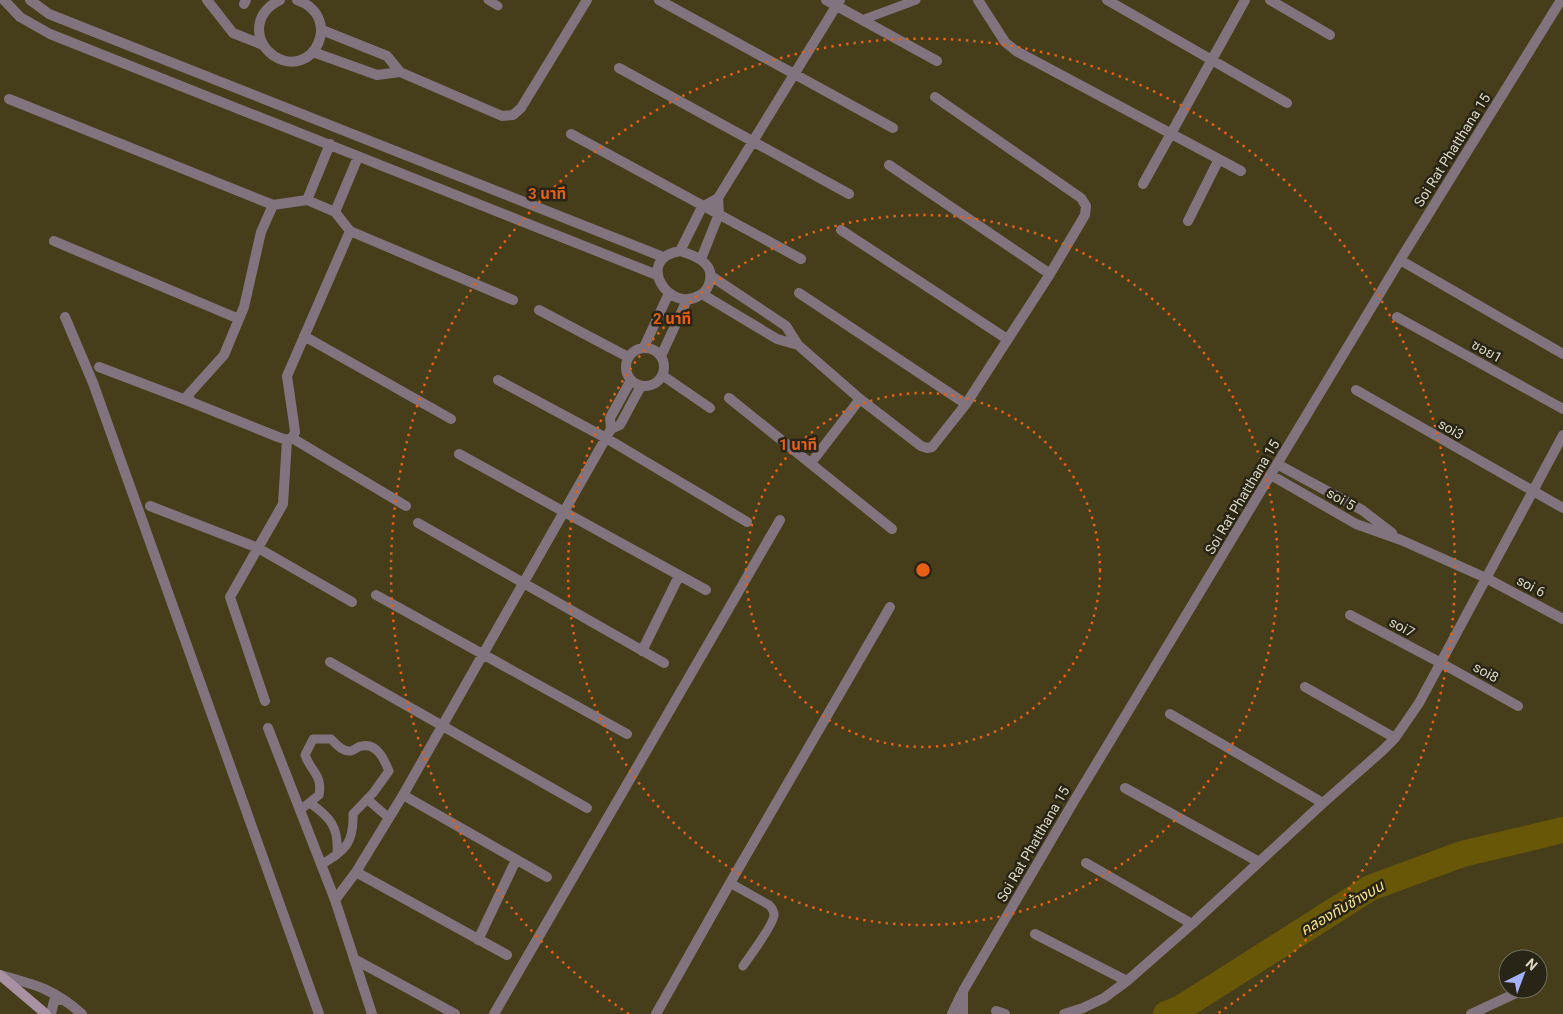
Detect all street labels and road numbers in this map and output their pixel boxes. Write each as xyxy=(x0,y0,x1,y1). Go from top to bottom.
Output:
street label: Soi Rat Phatthana 15 xyxy=(1411,90,1493,210)
street label: ซอย1 xyxy=(1469,336,1505,366)
street label: soi3 xyxy=(1436,415,1466,443)
street label: Soi Rat Phatthana 15 xyxy=(1201,437,1283,557)
street label: soi 5 xyxy=(1324,485,1358,513)
street label: soi 6 xyxy=(1514,572,1548,600)
street label: soi7 xyxy=(1387,614,1418,640)
street label: soi8 xyxy=(1471,659,1502,685)
street label: Soi Rat Phatthana 15 xyxy=(993,783,1073,905)

